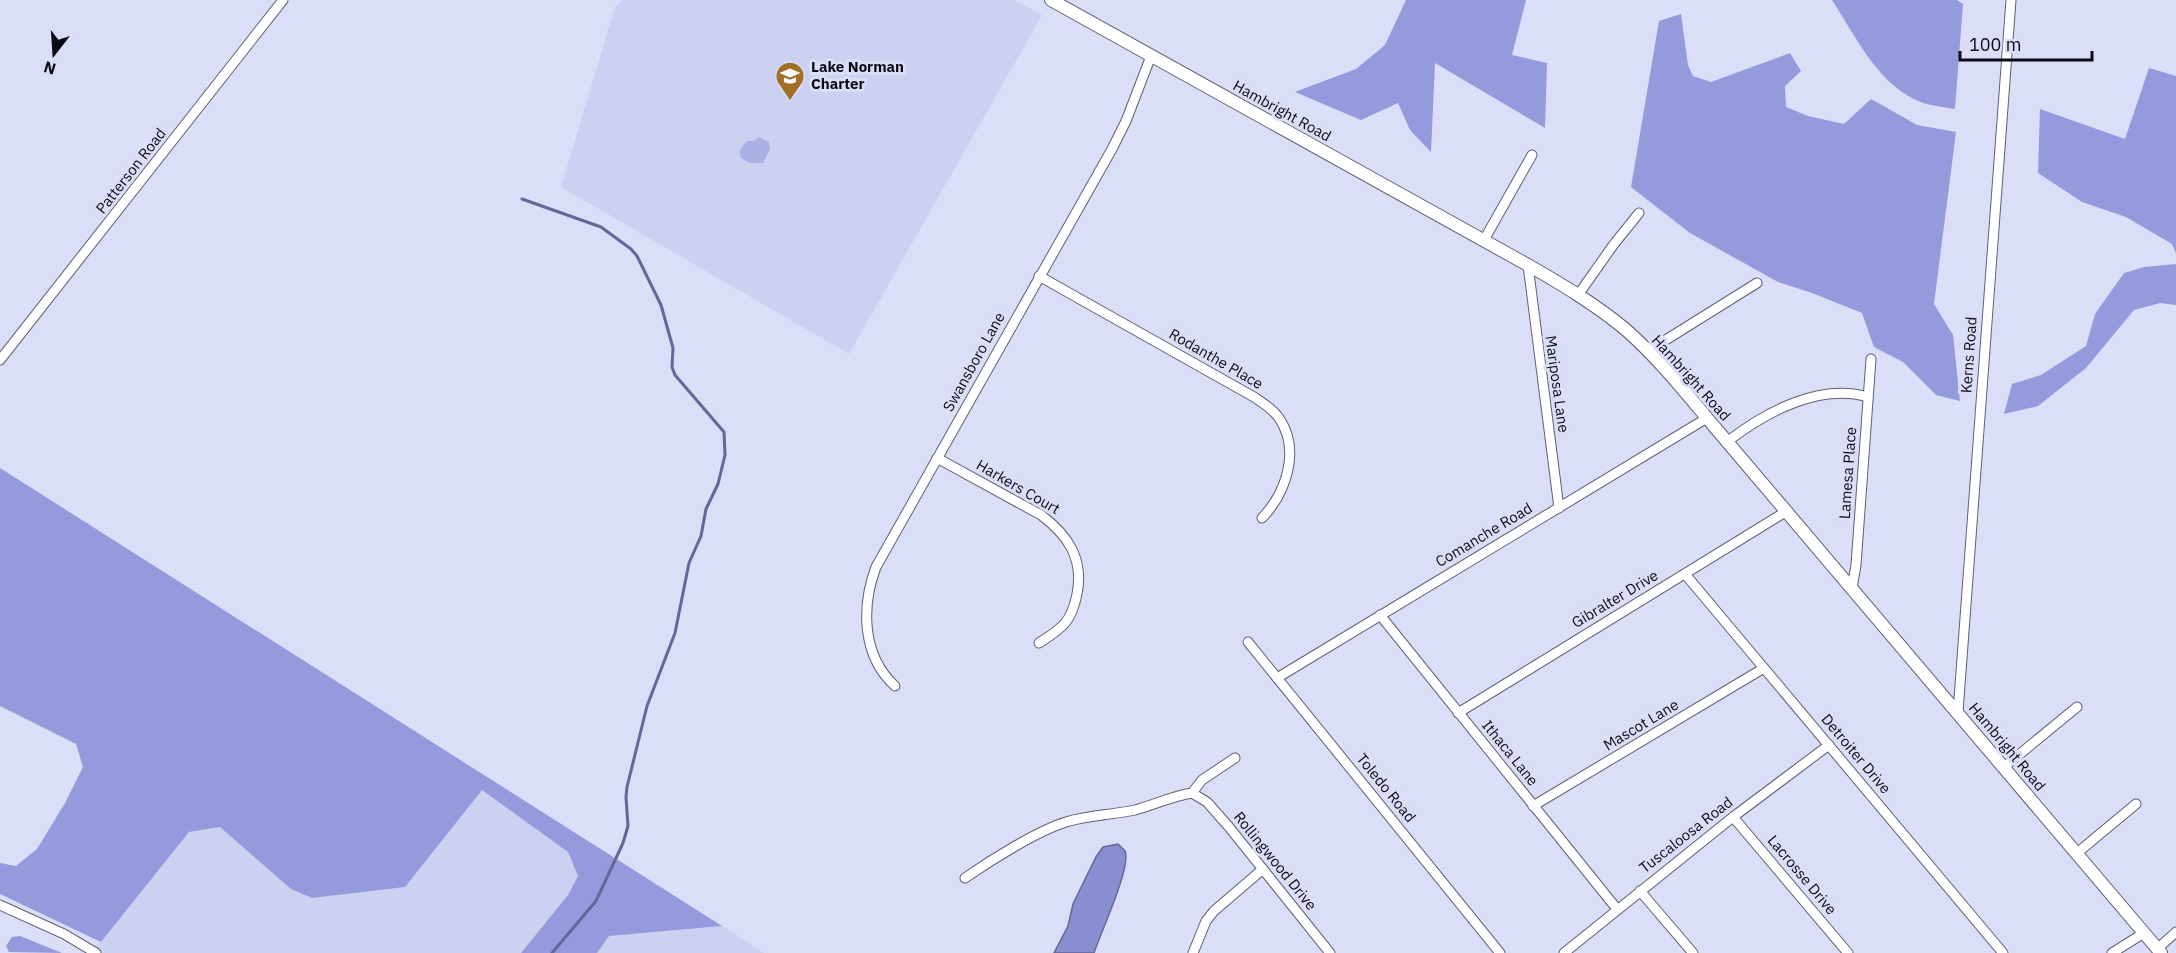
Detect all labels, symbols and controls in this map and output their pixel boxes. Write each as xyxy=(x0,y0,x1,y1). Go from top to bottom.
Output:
north arrow xyxy=(24,24,84,84)
scale bar xyxy=(1960,24,2092,62)
text: 100 m xyxy=(1969,33,2021,56)
text: N xyxy=(41,57,58,80)
place label: Lake Norman Charter xyxy=(811,57,904,93)
school or university icon: Lake Norman Charter xyxy=(774,60,806,102)
street label: Hambright Road xyxy=(1230,76,1335,145)
street label: Patterson Road xyxy=(91,124,170,217)
street label: Swansboro Lane xyxy=(938,309,1009,415)
street label: Kerns Road xyxy=(1956,316,1981,394)
street label: Rodanthe Place xyxy=(1166,324,1267,393)
street label: Hambright Road xyxy=(1648,331,1735,425)
street label: Mariposa Lane xyxy=(1541,334,1574,434)
street label: Lamesa Place xyxy=(1835,426,1860,520)
street label: Harkers Court xyxy=(973,455,1063,518)
street label: Comanche Road xyxy=(1432,498,1536,571)
street label: Gibralter Drive xyxy=(1568,565,1661,632)
street label: Mascot Lane xyxy=(1600,695,1682,754)
street label: Hambright Road xyxy=(1965,699,2050,795)
street label: Detroiter Drive xyxy=(1817,710,1895,797)
street label: Ithaca Lane xyxy=(1478,716,1543,789)
street label: Toledo Road xyxy=(1353,749,1420,826)
street label: Tuscaloosa Road xyxy=(1635,792,1736,877)
street label: Rollingwood Drive xyxy=(1230,808,1321,914)
street label: Lacrosse Drive xyxy=(1764,831,1841,918)

